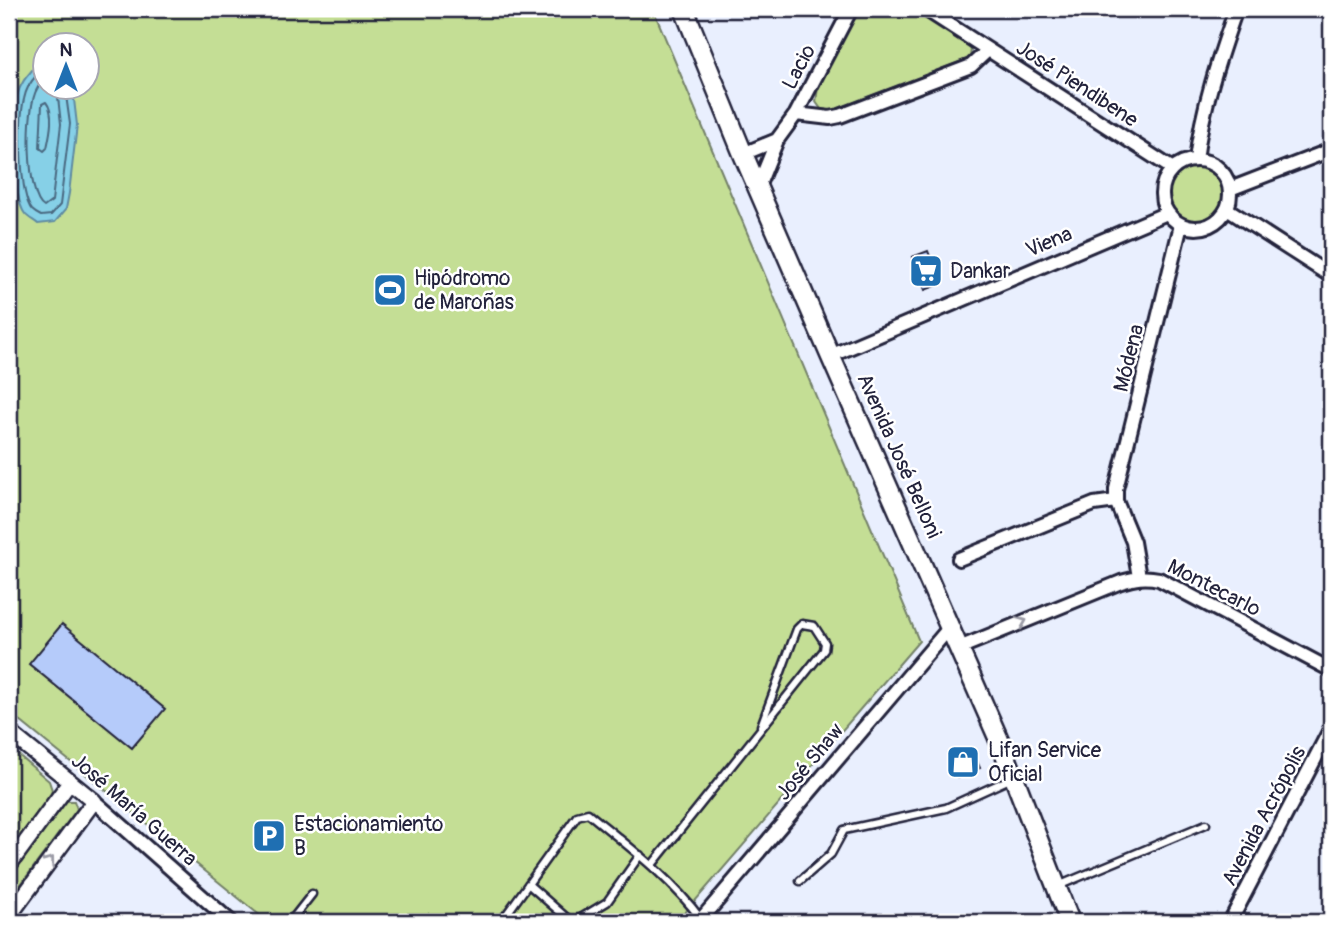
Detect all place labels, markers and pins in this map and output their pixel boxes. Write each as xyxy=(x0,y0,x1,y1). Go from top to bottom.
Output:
supermarket icon: Dankar xyxy=(907,252,945,290)
place label: Dankar xyxy=(950,258,1011,285)
place label: Hipódromo de Maroñas xyxy=(414,265,515,316)
sports icon: Hipódromo de Maroñas xyxy=(371,271,409,309)
place label: Lifan Service Oficial xyxy=(988,737,1102,788)
shop icon: Lifan Service Oficial xyxy=(944,743,982,781)
place label: Estacionamiento B xyxy=(294,811,443,862)
parking icon: Estacionamiento B xyxy=(250,817,288,855)

